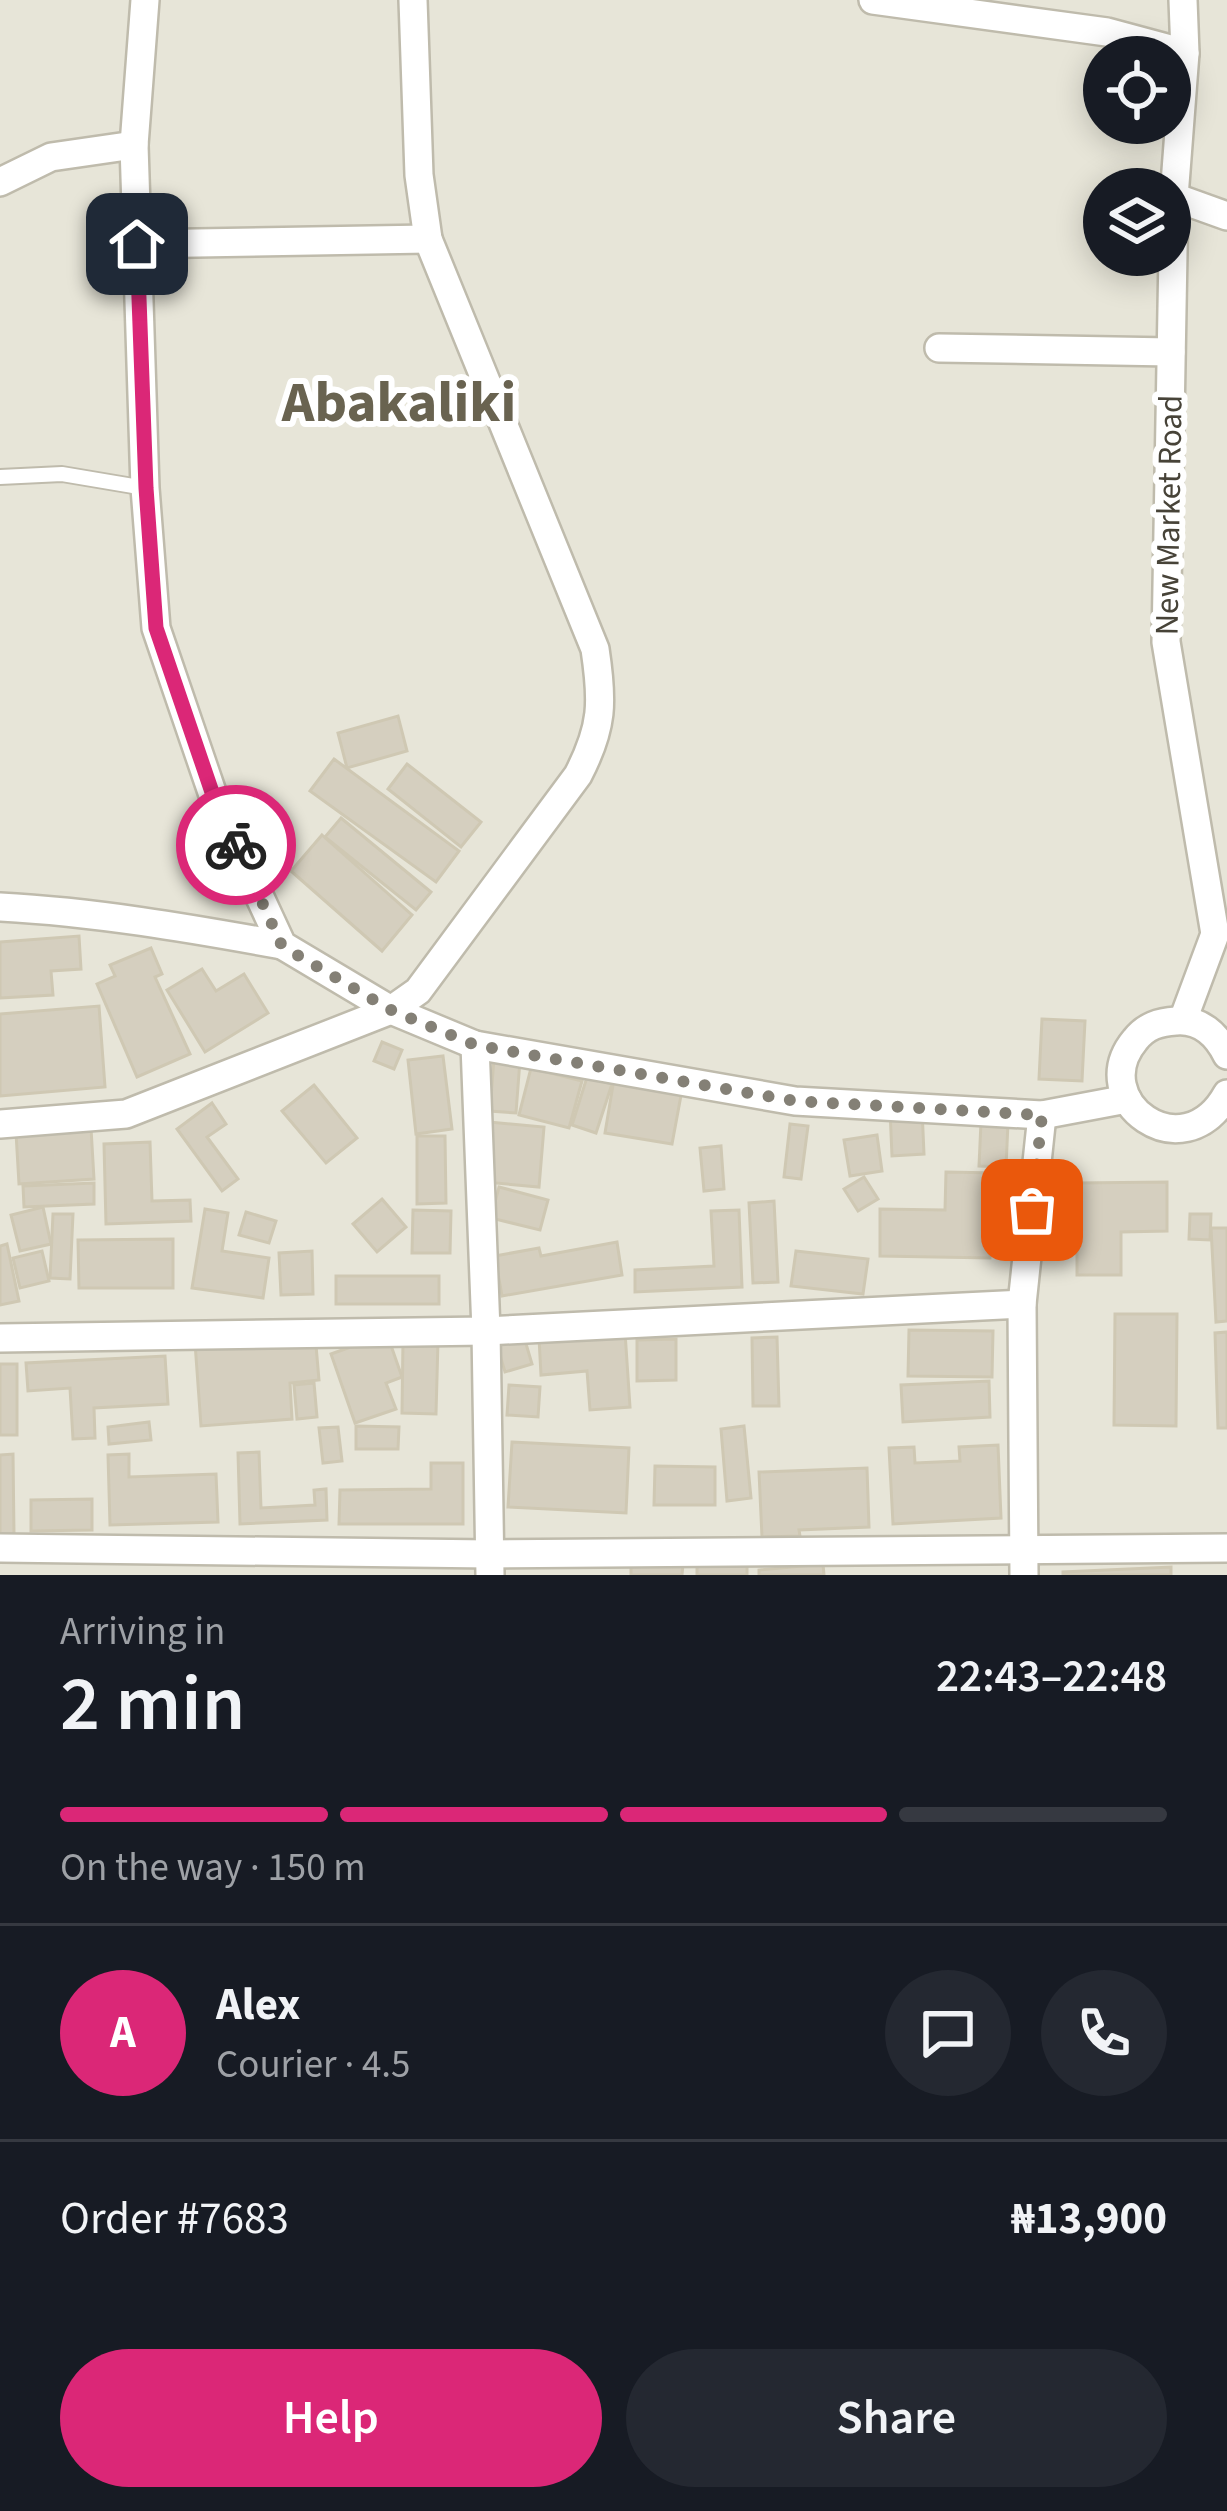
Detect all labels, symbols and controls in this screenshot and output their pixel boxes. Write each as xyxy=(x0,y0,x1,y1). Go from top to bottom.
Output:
map controls xyxy=(1083,36,1191,276)
button: locate xyxy=(1083,36,1191,144)
button: layers xyxy=(1083,168,1191,276)
pin xyxy=(86,193,188,295)
icon: home xyxy=(104,211,170,277)
district label: Abakaliki xyxy=(281,363,516,444)
street label: New Market Road xyxy=(1143,394,1195,636)
courier xyxy=(176,785,296,905)
icon: bike xyxy=(203,812,269,878)
pin xyxy=(981,1159,1083,1261)
icon: bag xyxy=(999,1177,1065,1243)
text: Arriving in xyxy=(60,1604,225,1660)
text: 22:43–22:48 xyxy=(936,1645,1167,1709)
text: 2 min xyxy=(60,1649,245,1760)
text: On the way · 150 m xyxy=(60,1840,366,1896)
button: chat xyxy=(885,1970,1011,2096)
button: phone xyxy=(1041,1970,1167,2096)
text: Alex xyxy=(216,1973,300,2037)
text: A xyxy=(110,2001,136,2065)
text: Courier · 4.5 xyxy=(216,2037,410,2093)
text: Order #7683 xyxy=(60,2187,289,2251)
text: ₦13,900 xyxy=(1011,2187,1167,2251)
button: Help xyxy=(60,2349,602,2487)
button: Share xyxy=(626,2349,1167,2487)

